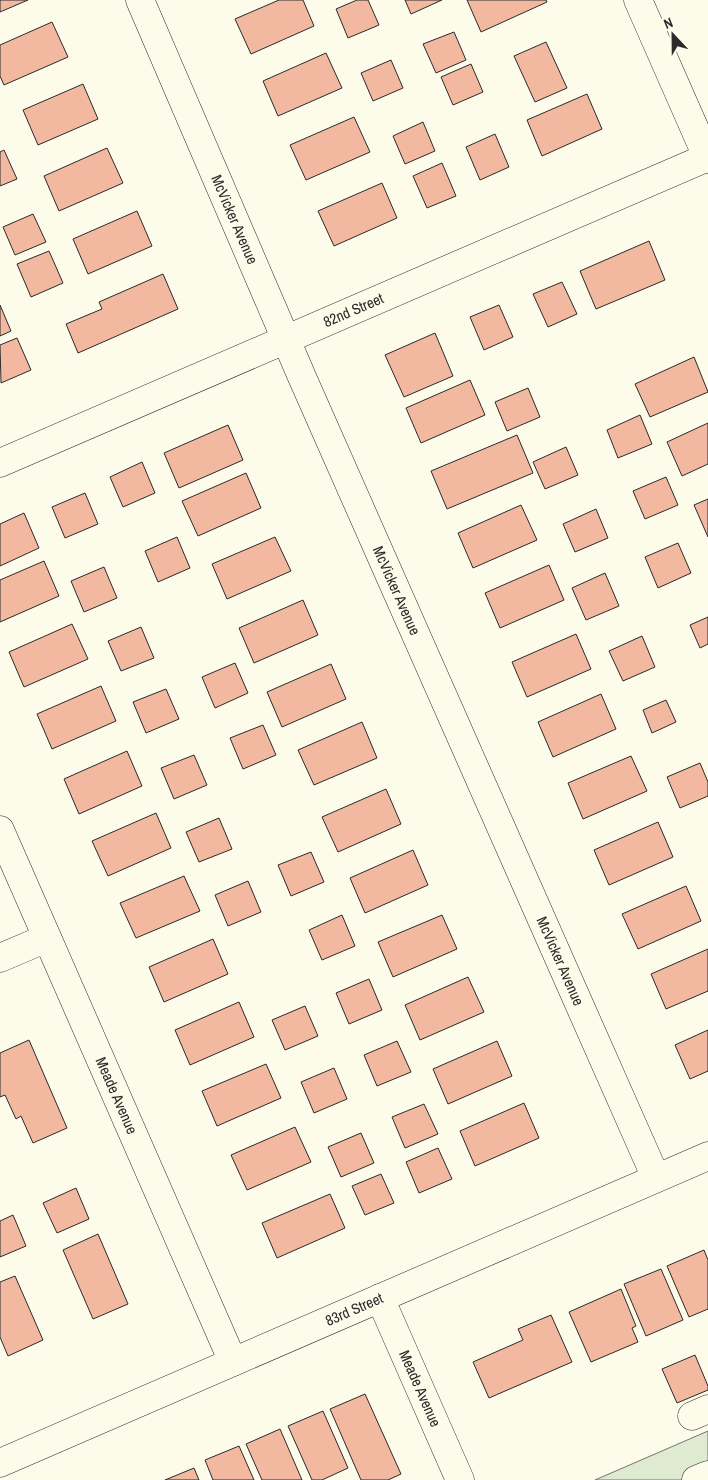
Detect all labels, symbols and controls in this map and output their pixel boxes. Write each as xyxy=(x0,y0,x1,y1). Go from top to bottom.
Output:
north arrow xyxy=(648,10,698,60)
text: N xyxy=(661,13,675,33)
street label: McVicker Avenue xyxy=(206,171,263,267)
street label: 82nd Street xyxy=(320,287,387,332)
street label: McVicker Avenue xyxy=(368,543,426,639)
street label: McVicker Avenue xyxy=(532,913,590,1009)
street label: Meade Avenue xyxy=(91,1054,143,1137)
street label: 83rd Street xyxy=(322,1287,387,1331)
street label: Meade Avenue xyxy=(394,1347,446,1430)

